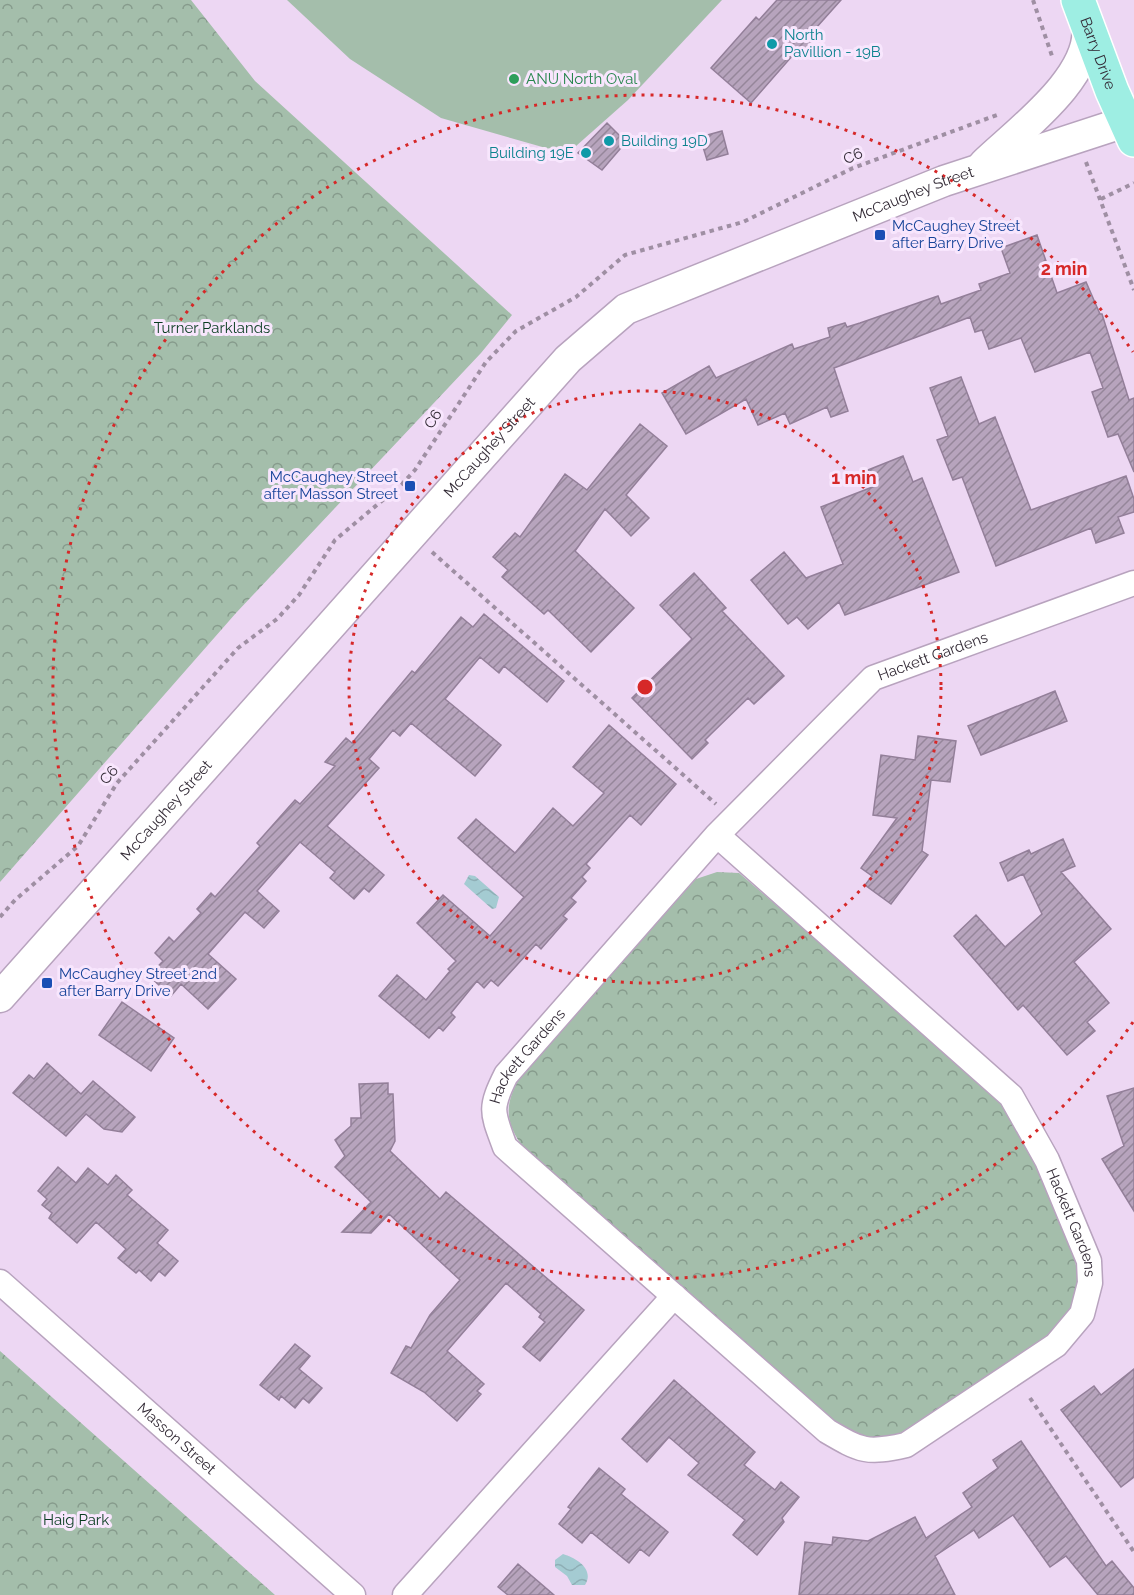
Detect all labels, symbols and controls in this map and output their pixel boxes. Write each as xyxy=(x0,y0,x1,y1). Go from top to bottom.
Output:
street label: Barry Drive xyxy=(1076,15,1120,92)
place label: North Pavillion - 19B xyxy=(784,26,881,61)
marker: North Pavillion - 19B xyxy=(765,37,779,51)
place label: ANU North Oval xyxy=(526,70,638,88)
marker: ANU North Oval xyxy=(507,72,521,86)
place label: Building 19D xyxy=(621,132,708,150)
marker: Building 19D xyxy=(602,134,616,148)
place label: Building 19E xyxy=(489,144,574,162)
street label: C6 xyxy=(841,144,865,168)
marker: Building 19E xyxy=(579,146,593,160)
street label: McCaughey Street xyxy=(850,163,976,226)
place label: McCaughey Street after Barry Drive xyxy=(892,217,1020,252)
marker: McCaughey Street after Barry Drive xyxy=(873,228,887,242)
text: 2 min xyxy=(1041,258,1087,279)
park label: Turner Parklands xyxy=(154,319,270,337)
street label: McCaughey Street xyxy=(440,393,539,501)
street label: C6 xyxy=(420,406,446,432)
text: 1 min xyxy=(831,467,877,488)
place label: McCaughey Street after Masson Street xyxy=(264,468,398,503)
marker: McCaughey Street after Masson Street xyxy=(403,479,417,493)
street label: Hackett Gardens xyxy=(875,628,990,685)
centre of rings xyxy=(635,677,655,697)
street label: McCaughey Street xyxy=(117,756,216,864)
street label: C6 xyxy=(96,762,122,788)
place label: McCaughey Street 2nd after Barry Drive xyxy=(59,965,217,1000)
marker: McCaughey Street 2nd after Barry Drive xyxy=(40,976,54,990)
street label: Hackett Gardens xyxy=(486,1005,569,1106)
street label: Hackett Gardens xyxy=(1042,1165,1099,1277)
street label: Masson Street xyxy=(134,1399,220,1478)
park label: Haig Park xyxy=(43,1511,109,1529)

